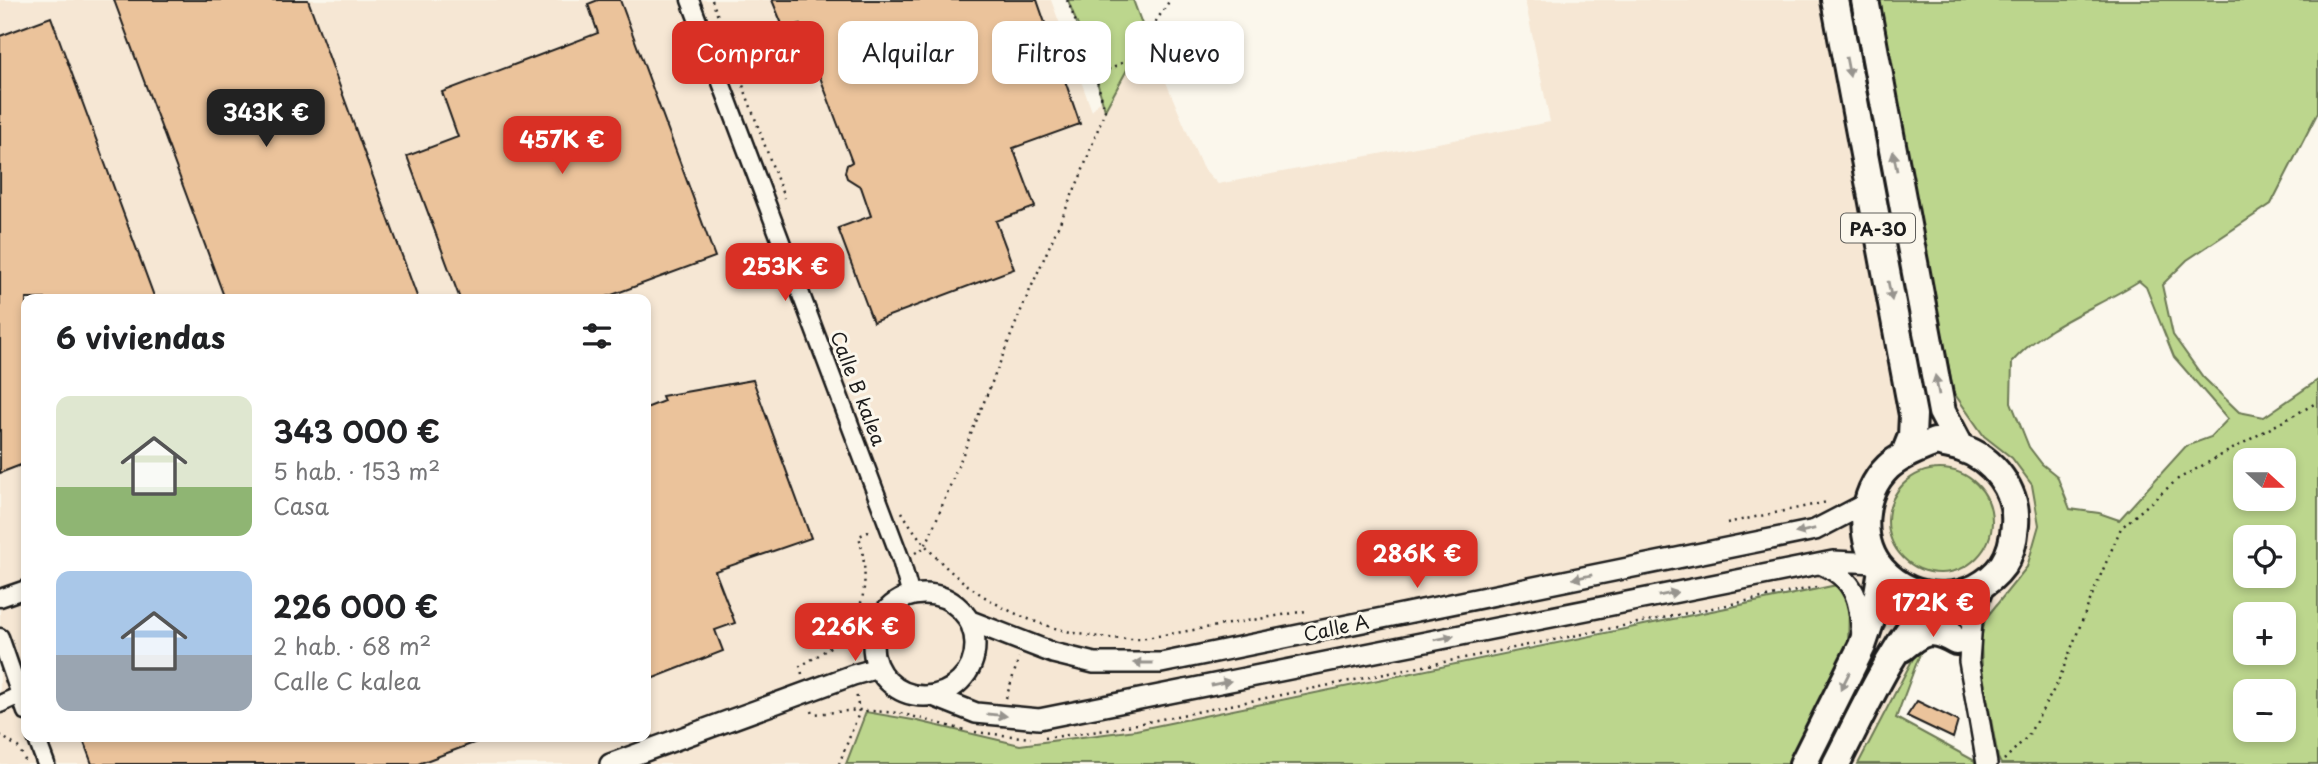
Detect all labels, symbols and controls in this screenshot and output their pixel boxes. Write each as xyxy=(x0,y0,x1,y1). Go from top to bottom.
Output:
chip: Comprar xyxy=(672,21,824,84)
chip: Alquilar xyxy=(838,21,978,84)
chip: Filtros xyxy=(992,21,1111,84)
chip: Nuevo xyxy=(1125,21,1244,84)
one-way arrow xyxy=(1842,56,1853,78)
pin: 343K € xyxy=(209,90,323,149)
text: 343K € xyxy=(223,94,309,129)
pin: 457K € xyxy=(505,116,619,176)
text: 457K € xyxy=(519,121,605,156)
one-way arrow xyxy=(1889,150,1900,172)
road number: PA-30 xyxy=(1841,213,1915,242)
pin: 253K € xyxy=(728,244,842,303)
text: 253K € xyxy=(742,248,828,283)
one-way arrow xyxy=(1884,280,1895,302)
text: 6 viviendas xyxy=(56,314,225,359)
icon: filters xyxy=(578,317,616,355)
street label: Calle B kalea xyxy=(824,327,894,449)
one-way arrow xyxy=(1931,374,1942,396)
text: 343 000 € xyxy=(273,408,440,453)
icon: home xyxy=(112,424,196,508)
north arrow xyxy=(2233,448,2296,511)
map controls xyxy=(2233,448,2296,742)
text: 5 hab. · 153 m² xyxy=(273,453,440,488)
text: Casa xyxy=(273,488,329,523)
button: locate xyxy=(2233,525,2296,588)
one-way arrow xyxy=(1794,526,1816,537)
pin: 286K € xyxy=(1360,530,1474,590)
text: 286K € xyxy=(1373,535,1461,570)
one-way arrow xyxy=(1571,571,1593,582)
pin: 172K € xyxy=(1876,580,1990,639)
text: 226 000 € xyxy=(273,583,438,628)
text: 172K € xyxy=(1892,584,1974,619)
one-way arrow xyxy=(1657,589,1679,600)
icon: home xyxy=(112,599,196,683)
button: + xyxy=(2233,602,2296,665)
pin: 226K € xyxy=(798,604,912,663)
street label: Calle A xyxy=(1301,606,1371,648)
text: 226K € xyxy=(811,608,899,643)
text: 2 hab. · 68 m² xyxy=(273,628,431,663)
one-way arrow xyxy=(1433,633,1455,644)
one-way arrow xyxy=(1132,657,1154,669)
text: Calle C kalea xyxy=(273,663,421,698)
one-way arrow xyxy=(1839,671,1850,691)
one-way arrow xyxy=(1210,677,1232,688)
button: − xyxy=(2233,679,2296,742)
one-way arrow xyxy=(987,710,1009,721)

